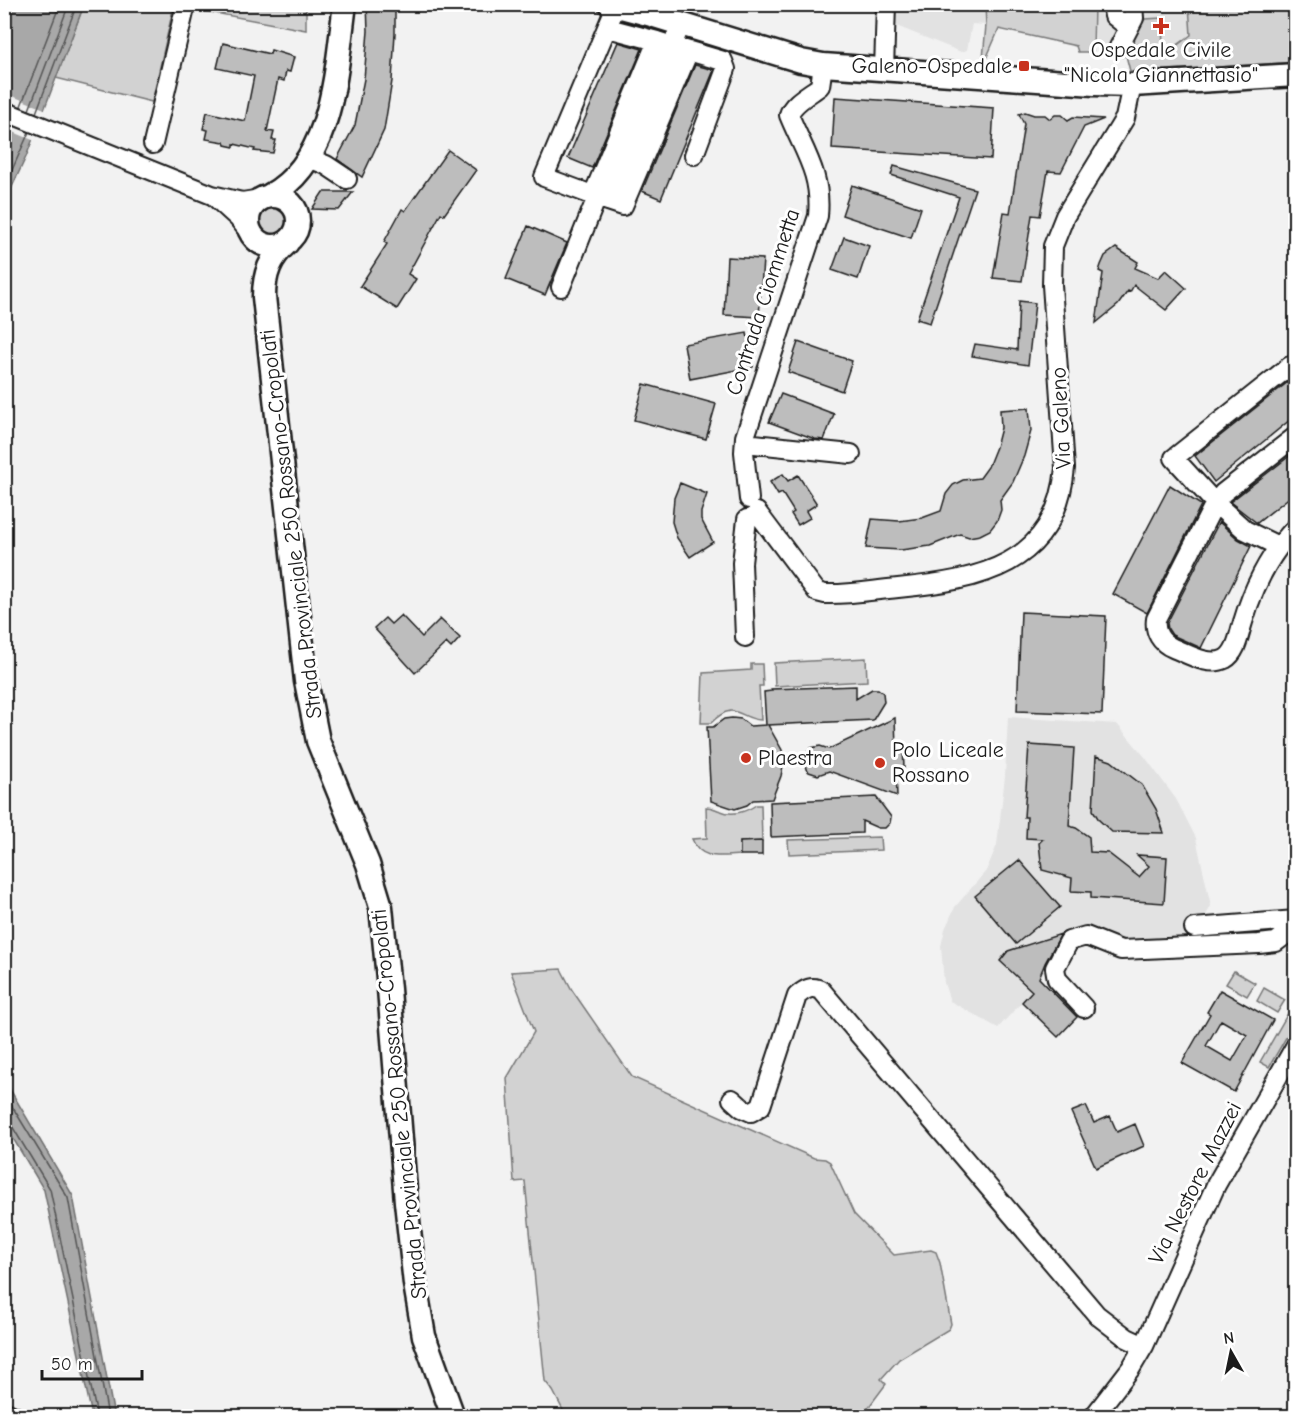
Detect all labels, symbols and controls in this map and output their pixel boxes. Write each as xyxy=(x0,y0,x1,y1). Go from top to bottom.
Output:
marker: Ospedale Civile "Nicola Giannettasio" xyxy=(1152,17,1170,35)
place label: Ospedale Civile "Nicola Giannettasio" xyxy=(1064,37,1258,88)
place label: Galeno-Ospedale xyxy=(852,53,1012,79)
marker: Galeno-Ospedale xyxy=(1017,59,1031,73)
street label: Contrada Ciommetta xyxy=(721,205,805,399)
street label: Strada Provinciale 250 Rossano-Cropolati xyxy=(254,328,328,720)
street label: Via Galeno xyxy=(1045,366,1077,470)
place label: Polo Liceale Rossano xyxy=(892,737,1004,788)
place label: Plaestra xyxy=(758,745,833,771)
marker: Plaestra xyxy=(739,751,753,765)
marker: Polo Liceale Rossano xyxy=(873,756,887,770)
street label: Strada Provinciale 250 Rossano-Cropolati xyxy=(366,908,432,1300)
street label: Via Nestore Mazzei xyxy=(1143,1098,1247,1268)
north arrow xyxy=(1201,1322,1261,1382)
text: N xyxy=(1222,1328,1235,1348)
scale bar xyxy=(42,1343,142,1381)
text: 50 m xyxy=(51,1354,93,1375)

